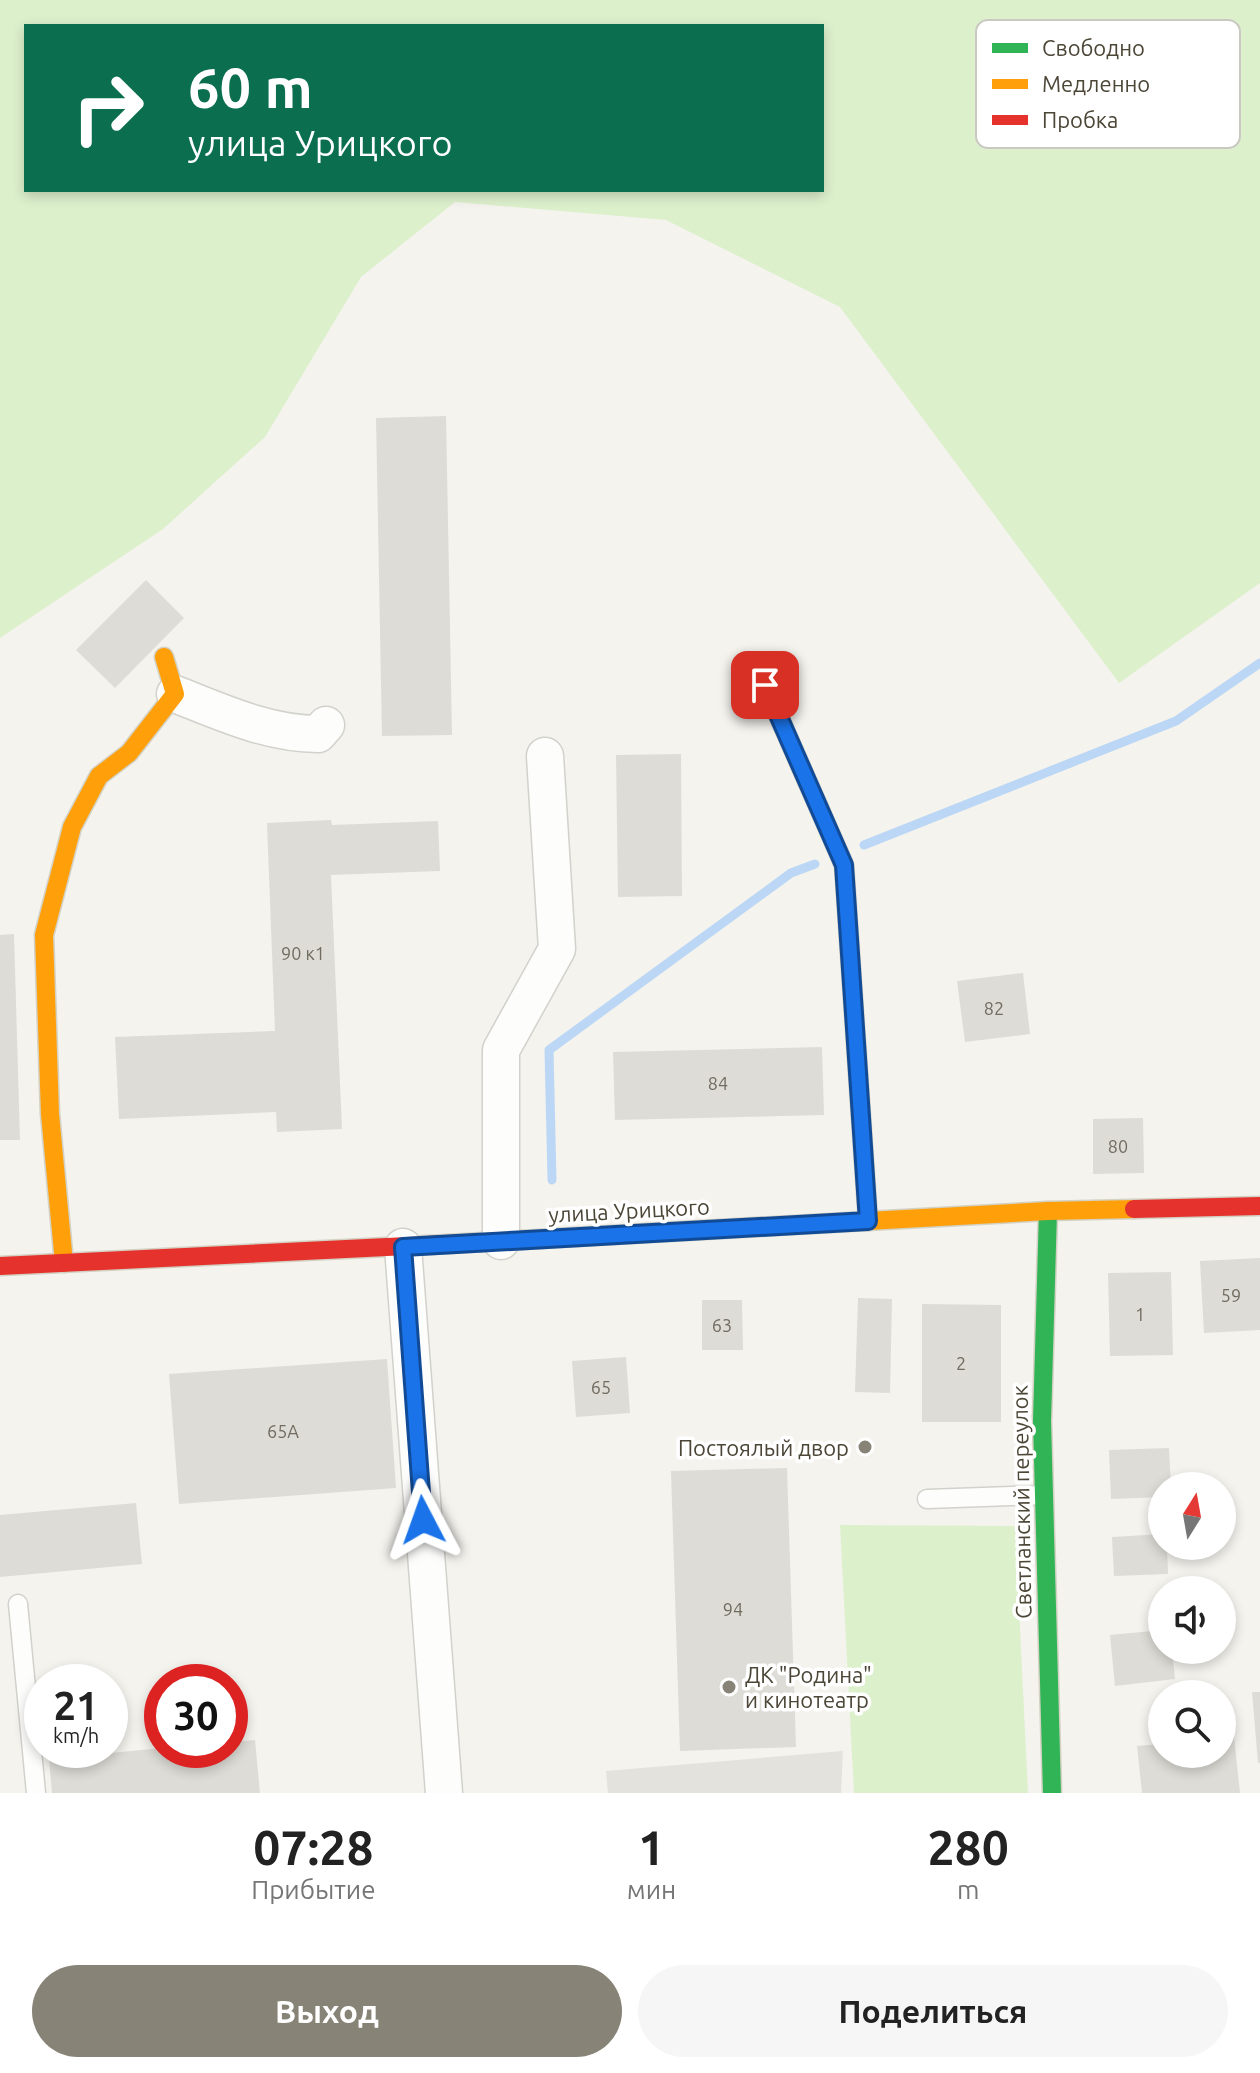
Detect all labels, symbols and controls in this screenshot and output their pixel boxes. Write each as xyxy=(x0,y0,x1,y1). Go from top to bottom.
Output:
legend xyxy=(976,20,1240,148)
text: Свободно xyxy=(1042,35,1145,60)
icon: right xyxy=(56,56,160,160)
text: 60 m xyxy=(188,56,313,119)
text: Медленно xyxy=(1042,71,1150,96)
text: Пробка xyxy=(1042,107,1118,132)
text: улица Урицкого xyxy=(188,122,452,163)
pin xyxy=(731,651,799,719)
icon: arrive xyxy=(743,663,787,707)
house number: 90 к1 xyxy=(281,943,325,963)
house number: 82 xyxy=(984,998,1004,1018)
house number: 84 xyxy=(708,1073,728,1093)
house number: 80 xyxy=(1108,1136,1128,1156)
street label: улица Урицкого xyxy=(548,1193,710,1227)
house number: 59 xyxy=(1221,1285,1241,1305)
house number: 1 xyxy=(1135,1304,1145,1324)
house number: 63 xyxy=(712,1315,732,1335)
house number: 2 xyxy=(956,1353,966,1373)
house number: 65 xyxy=(591,1377,611,1397)
street label: Светланский переулок xyxy=(1006,1385,1036,1619)
house number: 65А xyxy=(267,1421,299,1441)
place label: Постоялый двор xyxy=(678,1435,849,1460)
marker: Постоялый двор xyxy=(856,1438,874,1456)
north arrow xyxy=(1148,1472,1236,1560)
map controls xyxy=(1148,1472,1236,1768)
position arrow xyxy=(381,1478,465,1562)
button: sound xyxy=(1148,1576,1236,1664)
house number: 94 xyxy=(723,1599,743,1619)
place label: ДК "Родина" и кинотеатр xyxy=(745,1662,872,1712)
speed limit sign: 30 xyxy=(144,1664,248,1768)
marker: ДК "Родина" и кинотеатр xyxy=(720,1678,738,1696)
button: search xyxy=(1148,1680,1236,1768)
text: 21 xyxy=(53,1683,99,1728)
text: km/h xyxy=(53,1724,99,1747)
text: 07:28 xyxy=(253,1820,373,1874)
text: 1 xyxy=(638,1820,665,1874)
text: 280 xyxy=(928,1820,1009,1874)
text: Прибытие xyxy=(251,1875,376,1904)
text: мин xyxy=(627,1875,676,1904)
text: m xyxy=(957,1875,979,1904)
button: Выход xyxy=(32,1965,622,2057)
button: Поделиться xyxy=(638,1965,1228,2057)

